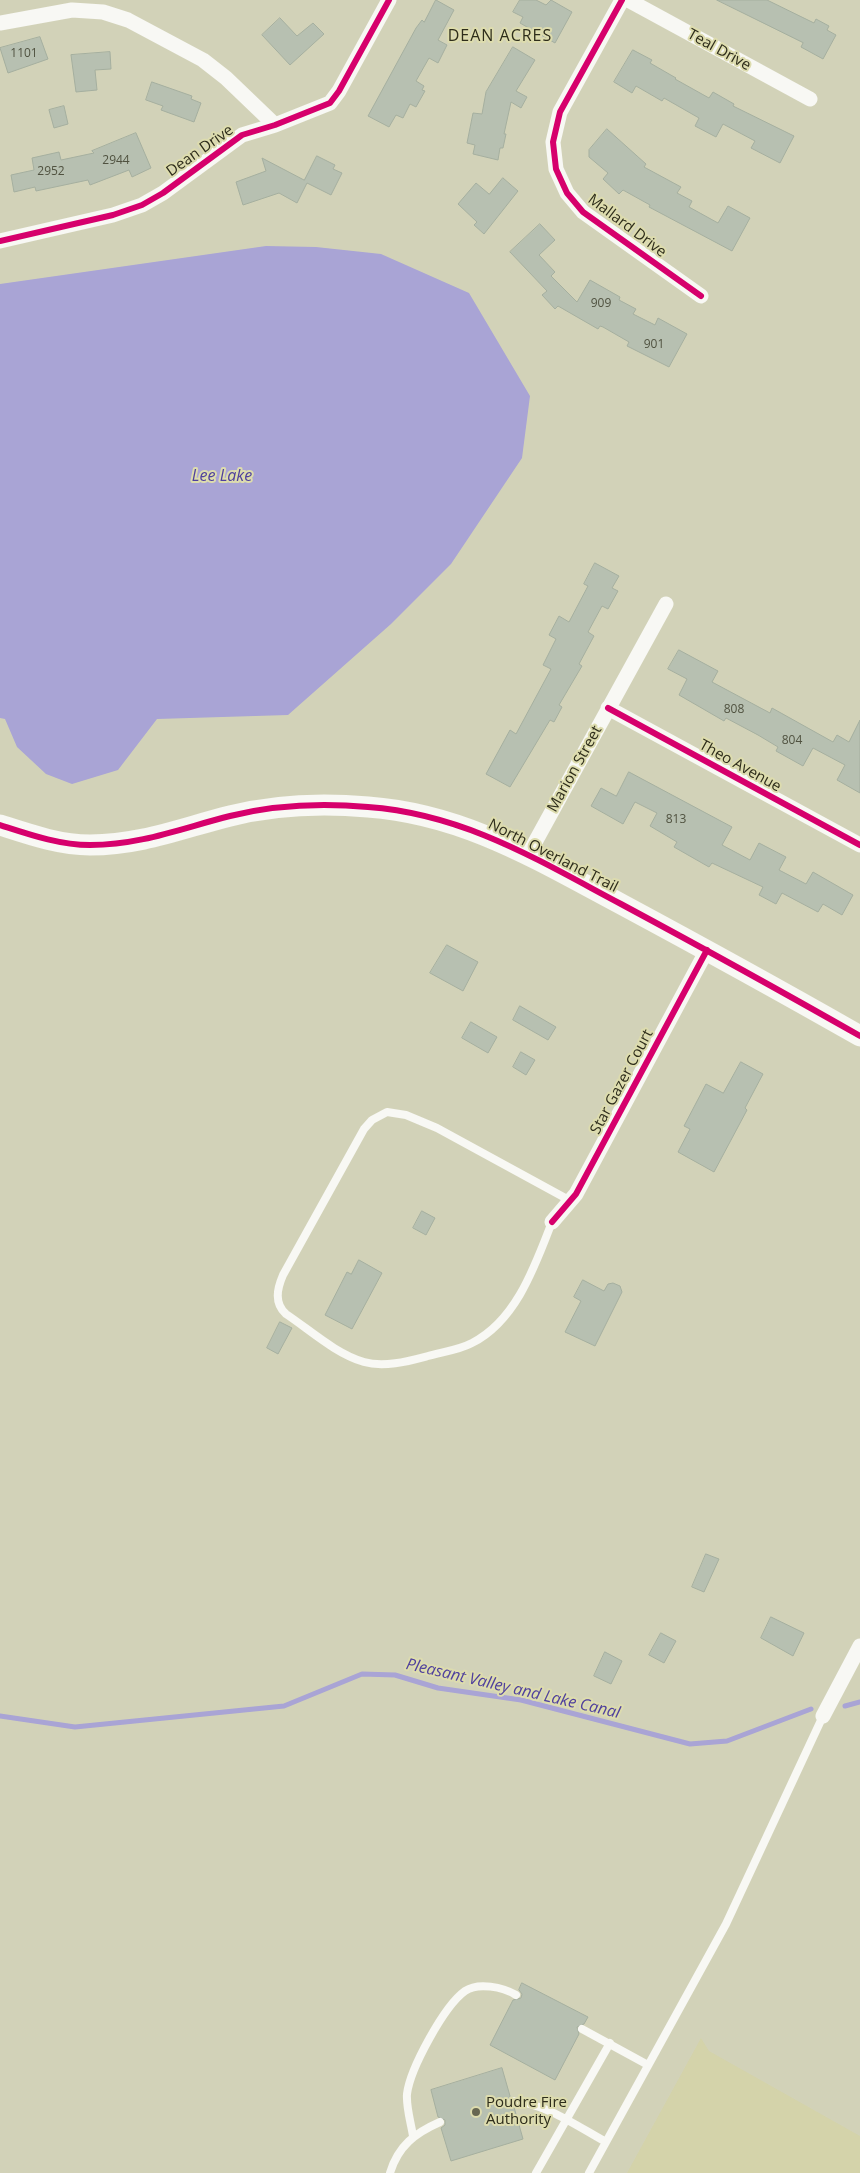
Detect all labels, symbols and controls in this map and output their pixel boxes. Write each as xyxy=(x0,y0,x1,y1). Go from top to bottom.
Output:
street label: Teal Drive xyxy=(684,25,754,75)
district label: DEAN ACRES xyxy=(446,26,554,46)
house number: 1101 xyxy=(10,47,38,61)
street label: Dean Drive xyxy=(163,121,237,181)
house number: 2944 xyxy=(102,154,130,168)
house number: 2952 xyxy=(37,165,65,179)
street label: Mallard Drive xyxy=(584,191,670,261)
house number: 909 xyxy=(591,297,611,311)
house number: 901 xyxy=(644,338,664,352)
water label: Lee Lake xyxy=(192,466,252,486)
house number: 808 xyxy=(724,703,744,717)
street label: Marion Street xyxy=(544,723,606,815)
house number: 804 xyxy=(782,734,802,748)
street label: Theo Avenue xyxy=(696,736,784,796)
house number: 813 xyxy=(666,813,686,827)
street label: North Overland Trail xyxy=(485,815,621,897)
street label: Star Gazer Court xyxy=(587,1027,657,1137)
water label: Pleasant Valley and Lake Canal xyxy=(404,1655,622,1723)
place label: Poudre Fire Authority xyxy=(486,2094,567,2129)
marker: Poudre Fire Authority xyxy=(470,2106,482,2118)

